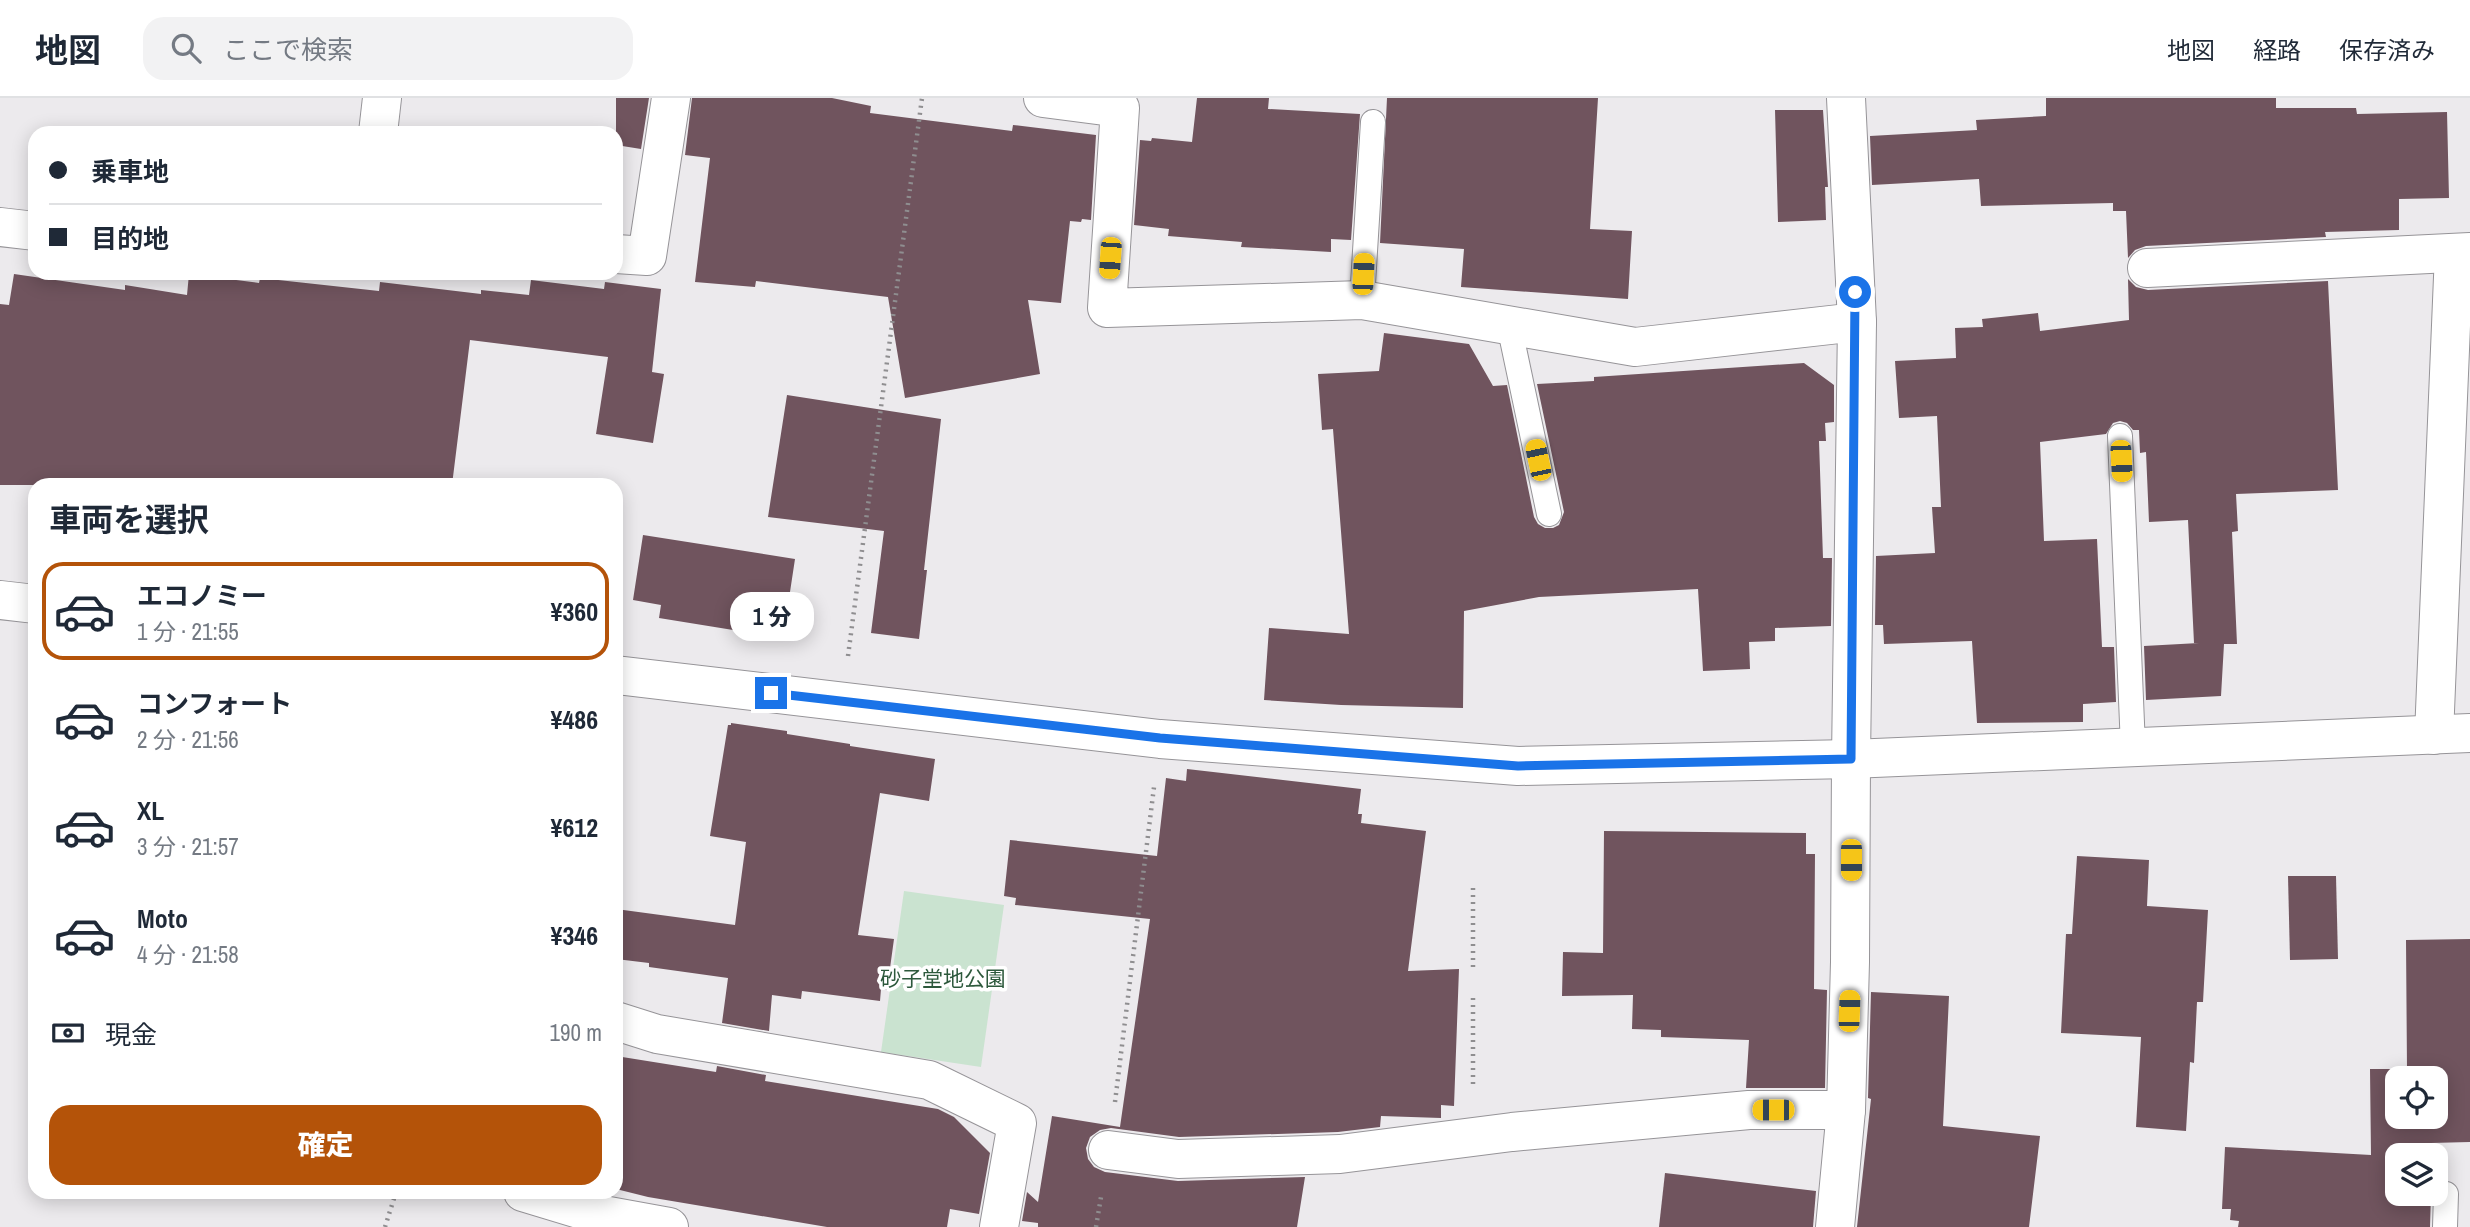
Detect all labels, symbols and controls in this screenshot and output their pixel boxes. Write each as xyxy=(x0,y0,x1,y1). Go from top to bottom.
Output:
search box xyxy=(143,17,633,80)
text: 地図 xyxy=(35,28,101,72)
icon: search xyxy=(167,29,205,67)
text: ここで検索 xyxy=(223,32,353,67)
text: 地図 xyxy=(2167,34,2215,66)
text: 経路 xyxy=(2253,34,2301,66)
text: 保存済み xyxy=(2339,34,2435,66)
text: 乗車地 xyxy=(91,154,169,189)
text: 目的地 xyxy=(91,221,169,256)
car xyxy=(1099,236,1122,280)
car xyxy=(1352,252,1375,296)
route start xyxy=(1839,276,1871,308)
car xyxy=(1524,437,1553,483)
car xyxy=(2110,439,2133,483)
text: 車両を選択 xyxy=(49,498,209,541)
text: エコノミー xyxy=(137,578,267,613)
icon: car xyxy=(53,580,116,643)
callout: 1 分 xyxy=(729,592,813,640)
text: ¥360 xyxy=(551,594,598,629)
text: 1 分 xyxy=(753,601,791,632)
text: 1 分 · 21:55 xyxy=(137,616,239,647)
route end xyxy=(755,677,787,709)
text: コンフォート xyxy=(137,686,292,721)
icon: car xyxy=(53,688,116,751)
text: ¥486 xyxy=(551,702,598,737)
text: 2 分 · 21:56 xyxy=(137,724,239,755)
text: XL xyxy=(137,793,164,828)
icon: car xyxy=(53,796,116,859)
text: ¥612 xyxy=(551,810,598,845)
text: 3 分 · 21:57 xyxy=(137,831,239,862)
car xyxy=(1841,839,1862,881)
text: Moto xyxy=(137,901,188,936)
icon: car xyxy=(53,904,116,967)
text: ¥346 xyxy=(551,918,598,953)
text: 4 分 · 21:58 xyxy=(137,939,239,970)
park label: 砂子堂地公園 xyxy=(880,964,1006,993)
car xyxy=(1838,990,1861,1032)
icon: cash xyxy=(49,1014,87,1052)
text: 現金 xyxy=(105,1017,157,1052)
text: 190 m xyxy=(550,1017,602,1048)
map controls xyxy=(2385,1066,2448,1206)
button: locate xyxy=(2385,1066,2448,1129)
car xyxy=(1753,1100,1795,1121)
button: 確定 xyxy=(49,1105,602,1185)
button: layers xyxy=(2385,1143,2448,1206)

